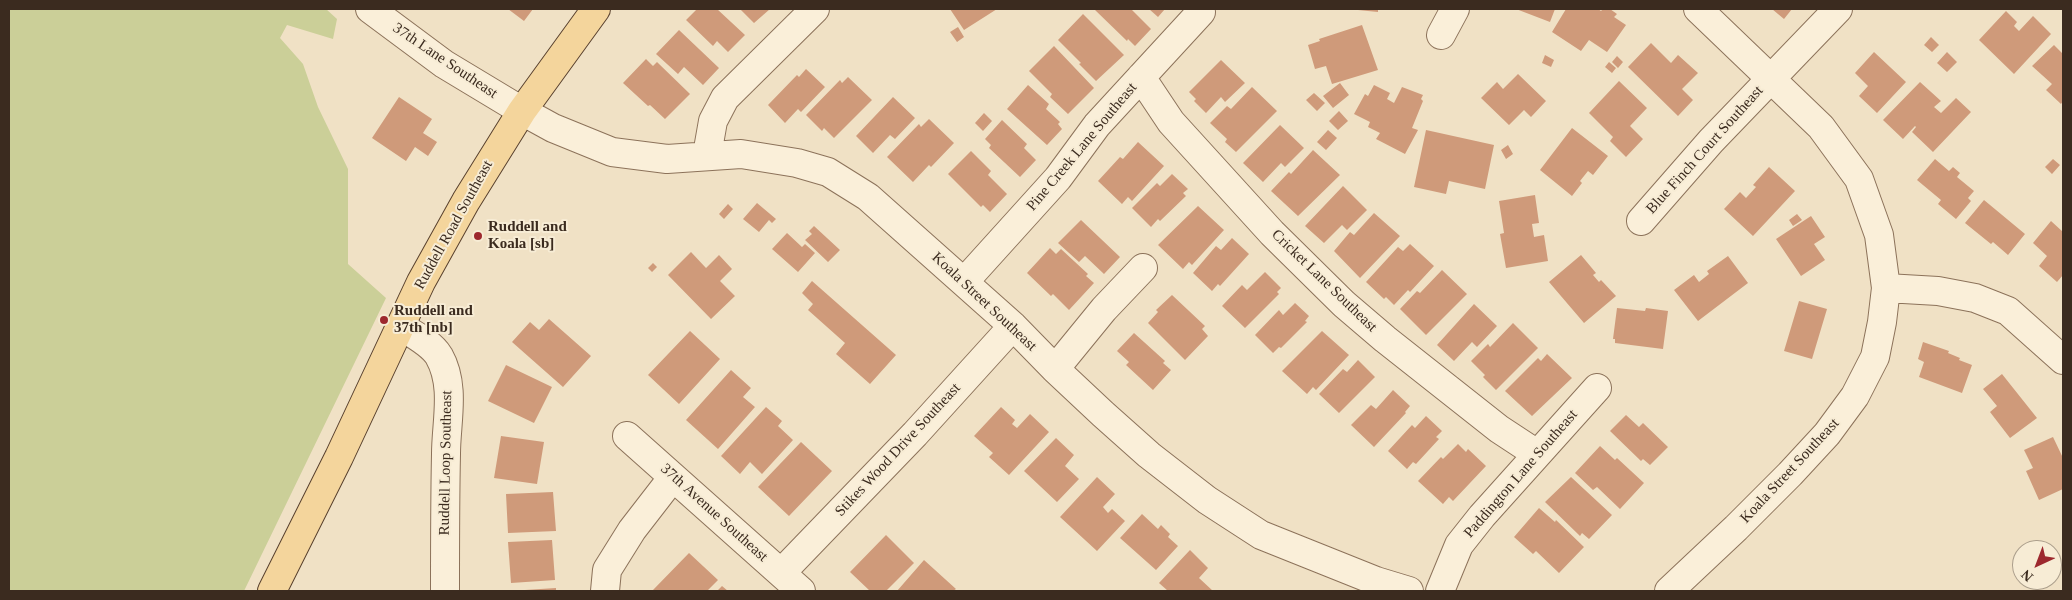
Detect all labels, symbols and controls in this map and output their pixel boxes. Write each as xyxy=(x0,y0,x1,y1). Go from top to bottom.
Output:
street label: 37th Lane Southeast xyxy=(389,19,501,103)
street label: Pine Creek Lane Southeast xyxy=(1023,79,1141,215)
street label: Blue Finch Court Southeast xyxy=(1643,82,1767,218)
street label: Ruddell Road Southeast xyxy=(411,157,497,293)
place label: Ruddell and Koala [sb] xyxy=(488,218,567,253)
street label: Cricket Lane Southeast xyxy=(1267,226,1381,336)
marker: Ruddell and Koala [sb] xyxy=(472,230,484,242)
street label: Koala Street Southeast xyxy=(928,249,1040,355)
place label: Ruddell and 37th [nb] xyxy=(394,302,473,337)
marker: Ruddell and 37th [nb] xyxy=(378,314,390,326)
street label: Stikes Wood Drive Southeast xyxy=(831,380,965,520)
street label: Ruddell Loop Southeast xyxy=(436,390,456,536)
street label: Paddington Lane Southeast xyxy=(1460,406,1582,542)
street label: Koala Street Southeast xyxy=(1737,415,1843,527)
street label: 37th Avenue Southeast xyxy=(657,460,771,566)
north arrow xyxy=(2012,540,2062,590)
text: N xyxy=(2018,567,2036,585)

